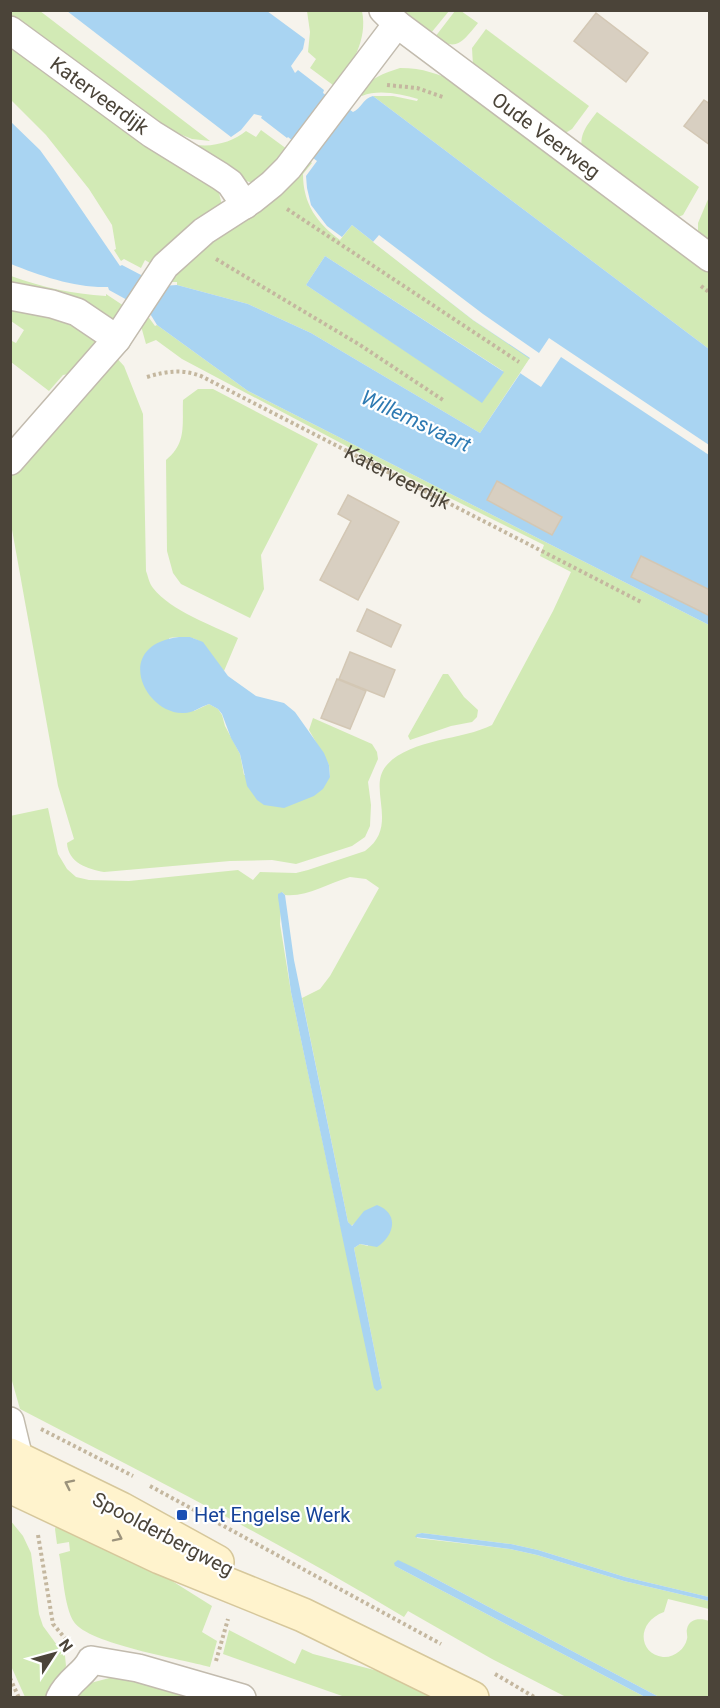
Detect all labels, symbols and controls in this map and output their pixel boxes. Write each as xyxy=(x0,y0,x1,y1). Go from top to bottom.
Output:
street label: Katerveerdijk xyxy=(46,52,154,140)
street label: Oude Veerweg xyxy=(487,87,605,184)
water label: Willemsvaart xyxy=(357,385,475,457)
street label: Katerveerdijk xyxy=(340,440,455,514)
one-way arrow xyxy=(64,1479,75,1491)
street label: Spoolderbergweg xyxy=(89,1487,237,1581)
place label: Het Engelse Werk xyxy=(194,1503,351,1527)
marker: Het Engelse Werk xyxy=(175,1508,189,1522)
one-way arrow xyxy=(111,1530,122,1541)
north arrow xyxy=(24,1624,84,1684)
text: N xyxy=(55,1635,77,1656)

